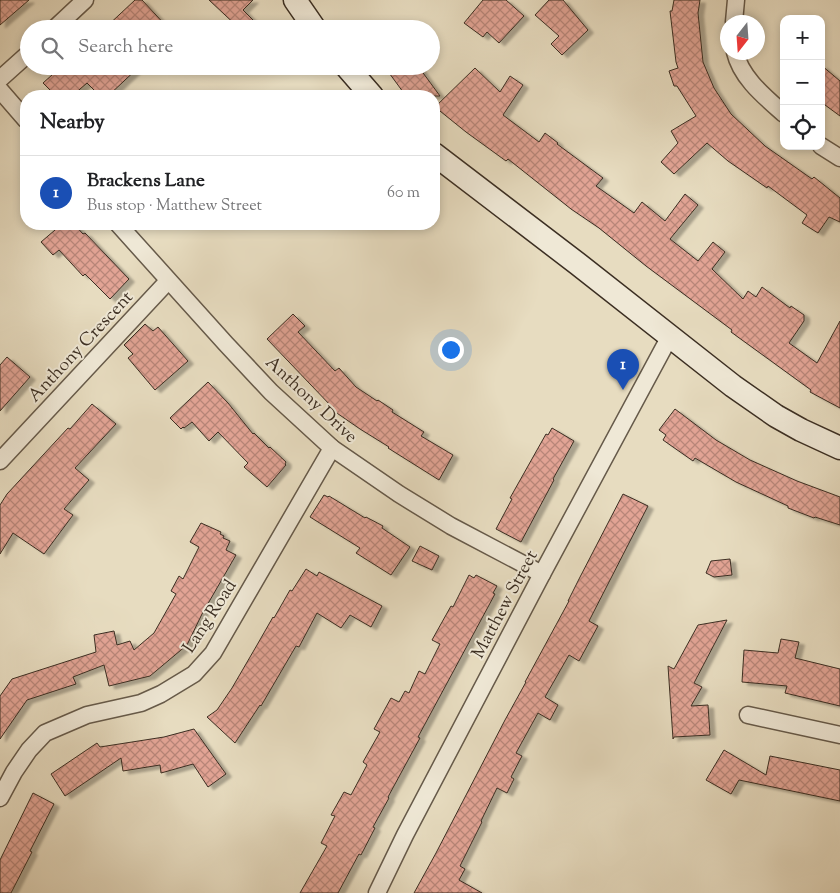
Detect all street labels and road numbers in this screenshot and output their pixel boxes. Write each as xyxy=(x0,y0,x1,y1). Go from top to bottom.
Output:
street label: Anthony Crescent xyxy=(23,286,140,409)
street label: Anthony Drive xyxy=(259,351,363,450)
street label: Matthew Street xyxy=(466,546,545,664)
street label: Lang Road xyxy=(177,575,244,659)

